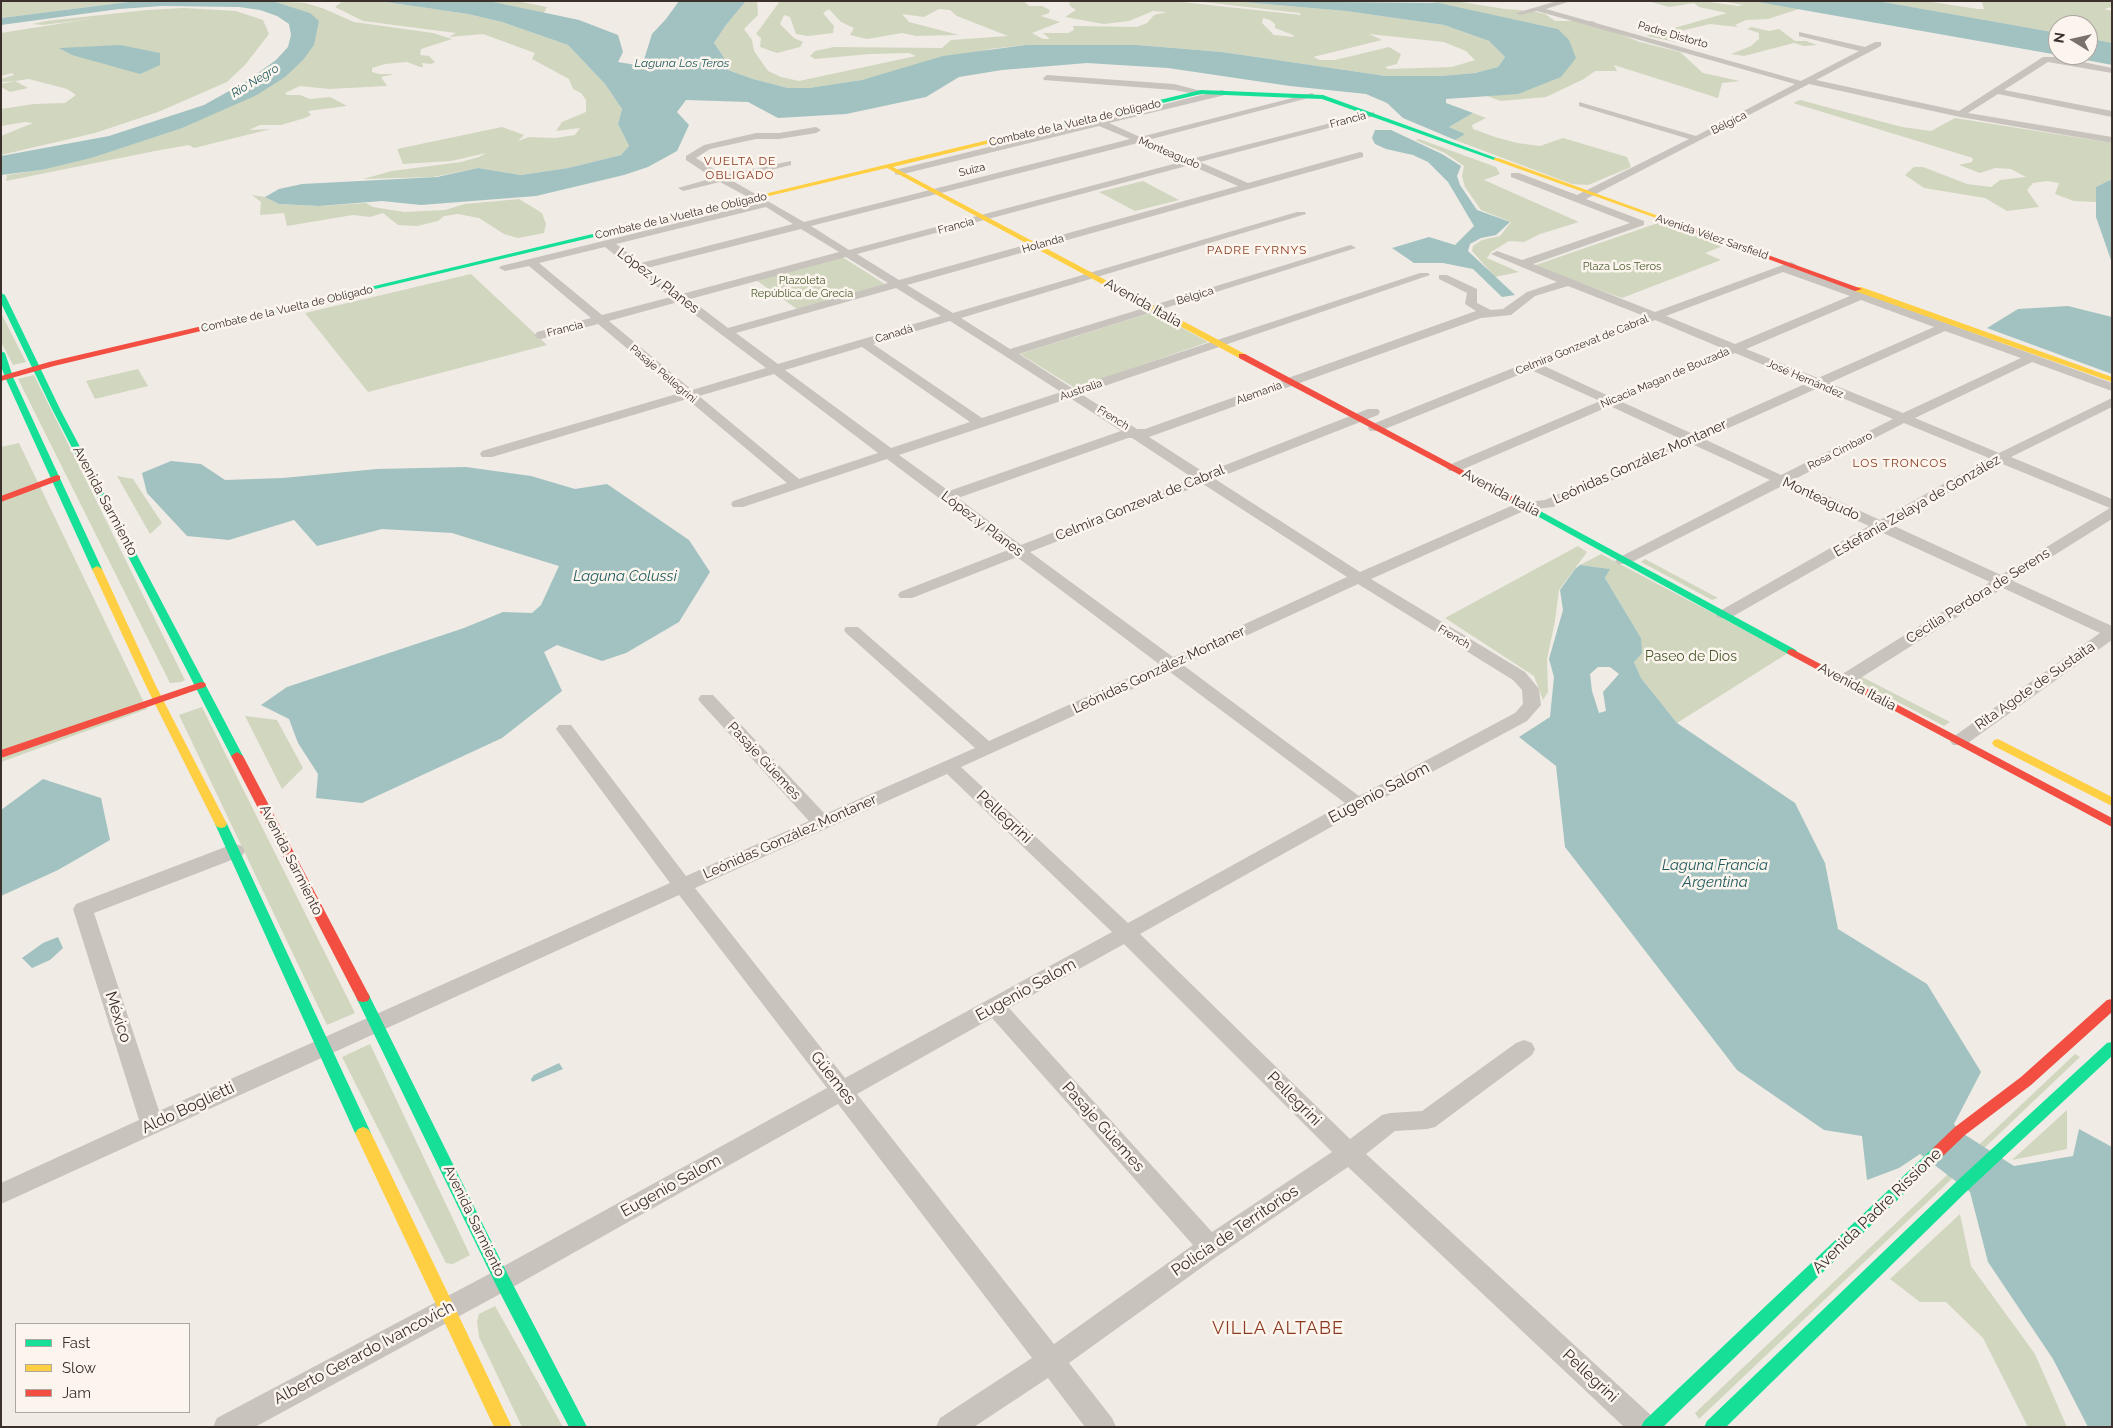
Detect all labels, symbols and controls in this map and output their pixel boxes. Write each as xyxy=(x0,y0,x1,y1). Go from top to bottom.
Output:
north arrow xyxy=(2048,15,2098,65)
street label: Padre Distorto xyxy=(1636,19,1710,51)
text: N xyxy=(2050,31,2068,44)
water label: Laguna Los Teros xyxy=(635,56,729,70)
water label: Río Negro xyxy=(229,61,281,101)
street label: Combate de la Vuelta de Obligado xyxy=(988,97,1162,149)
street label: Bélgica xyxy=(1709,108,1749,138)
street label: Francia xyxy=(1329,109,1367,131)
street label: Monteagudo xyxy=(1136,134,1202,172)
district label: VUELTA DE OBLIGADO xyxy=(703,154,777,182)
street label: Suiza xyxy=(957,160,987,180)
street label: Combate de la Vuelta de Obligado xyxy=(594,190,768,242)
street label: Avenida Vélez Sarsfield xyxy=(1654,212,1770,262)
street label: Francia xyxy=(937,215,975,237)
street label: Holanda xyxy=(1021,232,1065,256)
district label: PADRE FYRNYS xyxy=(1205,243,1309,257)
street label: López y Planes xyxy=(614,245,702,317)
park label: Plaza Los Teros xyxy=(1583,260,1661,274)
park label: Plazoleta República de Grecia xyxy=(751,274,853,300)
street label: Avenida Italia xyxy=(1101,275,1185,331)
street label: Combate de la Vuelta de Obligado xyxy=(200,283,374,335)
street label: Bélgica xyxy=(1175,284,1215,308)
street label: Celmira Gonzevat de Cabral xyxy=(1514,312,1650,378)
street label: Francia xyxy=(546,318,584,340)
street label: Canadá xyxy=(874,322,914,346)
street label: Pasaje Pellegrini xyxy=(627,342,699,406)
street label: Nicacia Magan de Bouzada xyxy=(1599,345,1731,411)
street label: José Hernández xyxy=(1765,357,1845,401)
street label: Australia xyxy=(1058,377,1104,403)
street label: Alemania xyxy=(1234,379,1284,407)
street label: French xyxy=(1095,403,1131,433)
street label: Leónidas González Montaner xyxy=(1551,416,1729,508)
street label: Rosa Címbaro xyxy=(1805,429,1875,473)
street label: Avenida Sarmiento xyxy=(69,443,141,559)
street label: Estefanía Zelaya de González xyxy=(1831,451,2003,561)
district label: LOS TRONCOS xyxy=(1851,456,1949,470)
street label: Celmira Gonzevat de Cabral xyxy=(1053,461,1227,545)
street label: Avenida Italia xyxy=(1459,465,1543,521)
street label: Monteagudo xyxy=(1780,474,1862,524)
street label: López y Planes xyxy=(938,488,1026,560)
street label: Cecilia Perdora de Serens xyxy=(1903,545,2053,647)
water label: Laguna Colussi xyxy=(573,567,677,585)
street label: French xyxy=(1436,622,1472,652)
street label: Leónidas González Montaner xyxy=(1070,623,1248,717)
street label: Rita Agote de Sustaita xyxy=(1972,638,2098,734)
park label: Paseo de Dios xyxy=(1645,649,1737,665)
street label: Avenida Italia xyxy=(1815,659,1899,715)
street label: Pasaje Güemes xyxy=(724,719,804,803)
street label: Eugenio Salom xyxy=(1325,758,1433,828)
street label: Pellegrini xyxy=(972,786,1036,848)
street label: Leónidas González Montaner xyxy=(701,791,879,883)
street label: Avenida Sarmiento xyxy=(256,802,326,918)
water label: Laguna Francia Argentina xyxy=(1662,856,1768,891)
street label: Eugenio Salom xyxy=(972,955,1080,1025)
street label: México xyxy=(101,989,135,1045)
street label: Güemes xyxy=(806,1048,860,1108)
street label: Pellegrini xyxy=(1263,1068,1325,1130)
street label: Aldo Boglietti xyxy=(139,1078,237,1138)
street label: Pasaje Güemes xyxy=(1058,1078,1148,1176)
street label: Avenida Padre Rissione xyxy=(1809,1144,1945,1278)
street label: Eugenio Salom xyxy=(617,1151,725,1221)
street label: Avenida Sarmiento xyxy=(440,1163,508,1279)
street label: Policía de Territorios xyxy=(1168,1181,1302,1281)
street label: Alberto Gerardo Ivancovich xyxy=(271,1297,457,1409)
district label: VILLA ALTABE xyxy=(1211,1318,1345,1340)
legend xyxy=(15,1323,190,1413)
text: Fast xyxy=(62,1334,90,1352)
street label: Pellegrini xyxy=(1558,1345,1622,1407)
text: Slow xyxy=(62,1359,96,1377)
text: Jam xyxy=(62,1384,91,1402)

